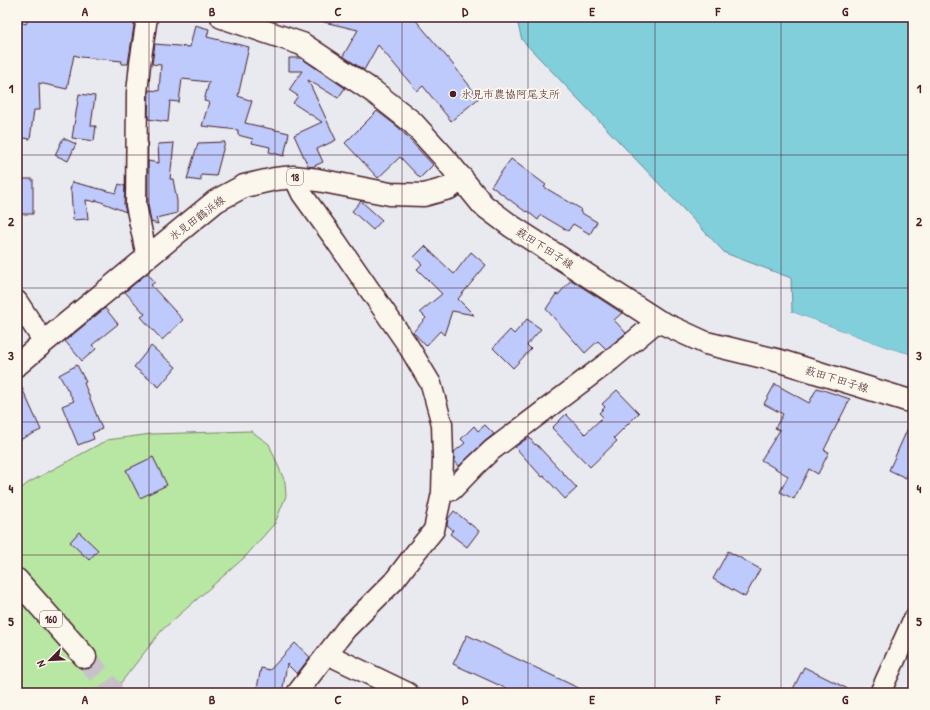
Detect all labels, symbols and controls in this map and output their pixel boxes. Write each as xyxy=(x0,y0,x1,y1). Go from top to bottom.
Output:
text: A xyxy=(82,2,89,20)
text: B xyxy=(209,2,216,20)
text: C xyxy=(334,2,342,20)
text: D xyxy=(462,2,469,20)
text: E xyxy=(589,2,595,20)
text: F xyxy=(715,2,722,20)
text: G xyxy=(842,2,849,20)
text: 1 xyxy=(9,79,14,97)
text: 1 xyxy=(917,79,922,97)
place label: 氷見市農協阿尾支所 xyxy=(461,87,560,101)
marker: 氷見市農協阿尾支所 xyxy=(448,89,458,99)
road number: 18 xyxy=(287,169,303,185)
street label: 氷見田鶴浜線 xyxy=(166,193,228,243)
text: 2 xyxy=(8,212,15,230)
text: 2 xyxy=(916,212,923,230)
street label: 薮田下田子線 xyxy=(514,224,576,272)
text: 3 xyxy=(8,346,14,364)
text: 3 xyxy=(916,346,922,364)
street label: 薮田下田子線 xyxy=(803,363,871,395)
text: 4 xyxy=(9,479,14,497)
text: 4 xyxy=(917,479,922,497)
road number: 160 xyxy=(40,611,62,627)
text: 5 xyxy=(8,612,14,630)
text: 5 xyxy=(916,612,922,630)
north arrow xyxy=(30,640,70,680)
text: N xyxy=(33,658,48,670)
text: A xyxy=(82,690,89,708)
text: B xyxy=(209,690,216,708)
text: C xyxy=(334,690,342,708)
text: D xyxy=(462,690,469,708)
text: E xyxy=(589,690,595,708)
text: F xyxy=(715,690,722,708)
text: G xyxy=(842,690,849,708)

